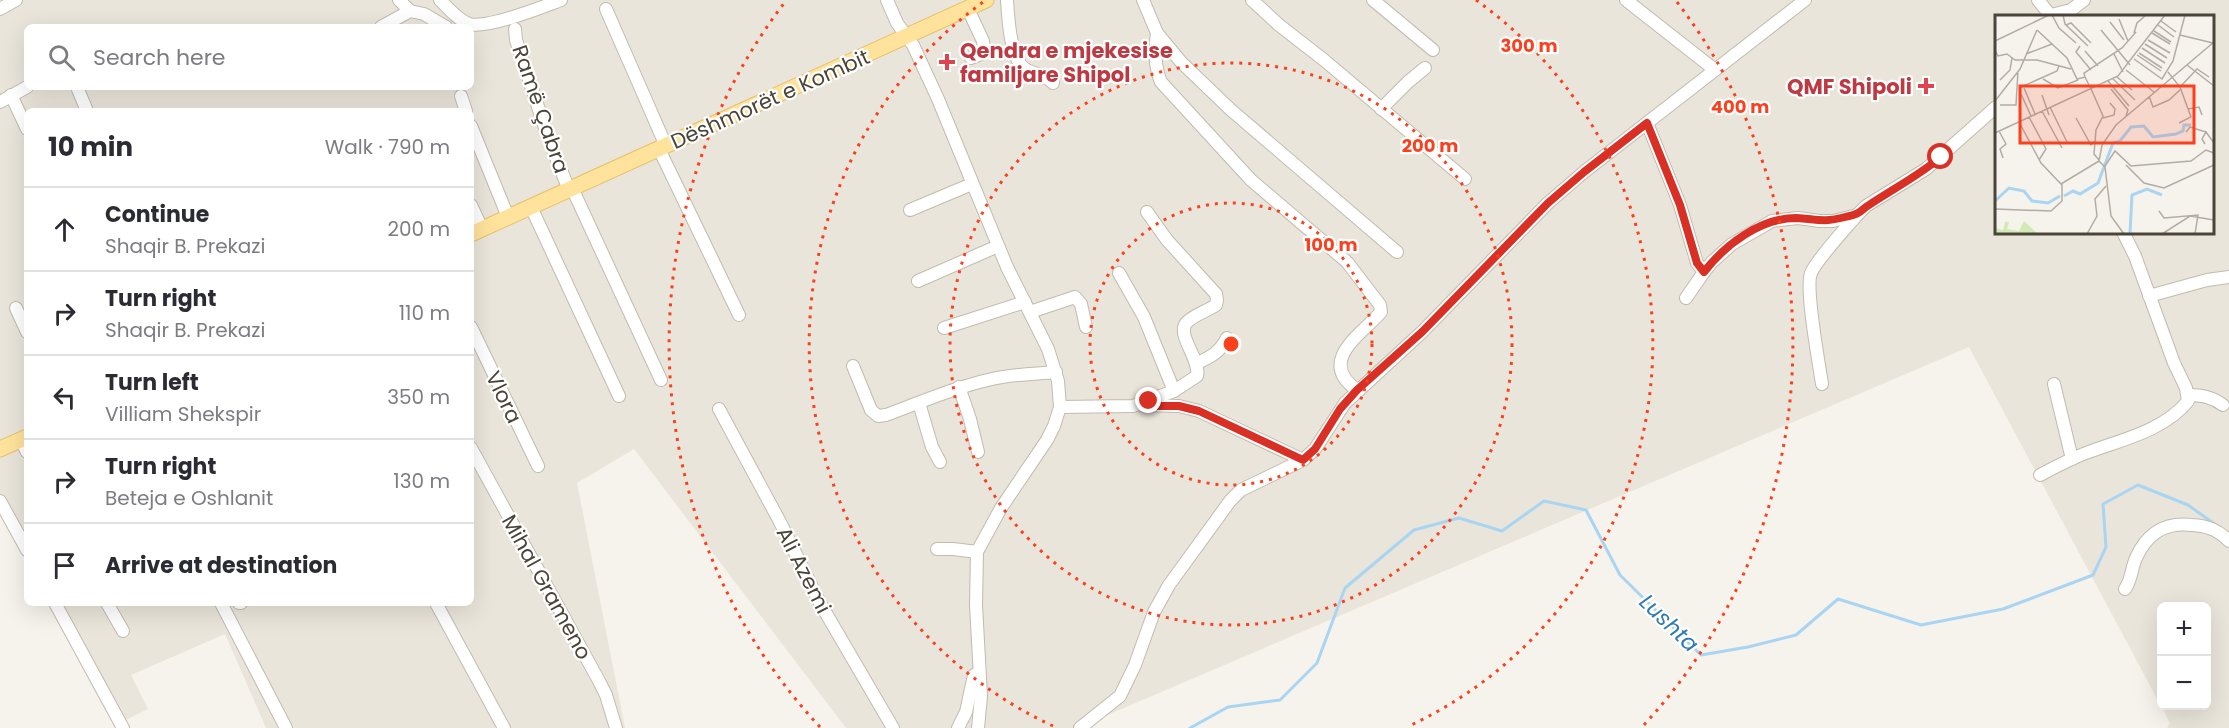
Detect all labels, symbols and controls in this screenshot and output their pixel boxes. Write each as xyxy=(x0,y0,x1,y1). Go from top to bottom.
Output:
inset map xyxy=(1995,15,2214,234)
search box xyxy=(24,24,474,90)
text: 300 m xyxy=(1500,33,1558,58)
place label: Qendra e mjekesise familjare Shipol xyxy=(960,36,1173,89)
icon: search xyxy=(45,41,78,74)
street label: Ramë Çabra xyxy=(505,41,577,177)
text: Search here xyxy=(93,42,226,73)
street label: Dëshmorët e Kombit xyxy=(666,42,874,156)
marker: Qendra e mjekesise familjare Shipol xyxy=(938,53,956,71)
place label: QMF Shipoli xyxy=(1787,72,1912,101)
marker: QMF Shipoli xyxy=(1917,77,1935,95)
text: 400 m xyxy=(1711,94,1769,119)
text: 10 min xyxy=(48,129,133,165)
text: Walk · 790 m xyxy=(325,133,450,161)
text: 200 m xyxy=(1402,133,1458,158)
route start xyxy=(1927,143,1953,169)
text: Continue xyxy=(105,199,209,230)
icon: ahead xyxy=(48,213,81,246)
text: 200 m xyxy=(387,215,450,243)
text: Shaqir B. Prekazi xyxy=(105,232,265,260)
text: 100 m xyxy=(1304,232,1358,257)
text: Turn right xyxy=(105,283,216,314)
icon: right xyxy=(48,297,81,330)
text: 110 m xyxy=(399,299,450,327)
text: Shaqir B. Prekazi xyxy=(105,316,265,344)
centre of rings xyxy=(1221,334,1241,354)
street label: Vlora xyxy=(479,366,529,428)
text: Turn left xyxy=(105,367,199,398)
icon: left xyxy=(48,381,81,414)
text: 350 m xyxy=(387,383,450,411)
route end xyxy=(1135,387,1161,413)
text: Villiam Shekspir xyxy=(105,400,261,428)
text: Turn right xyxy=(105,451,216,482)
icon: right xyxy=(48,465,81,498)
text: 130 m xyxy=(393,467,450,495)
text: Beteja e Oshlanit xyxy=(105,484,273,512)
street label: Mihal Grameno xyxy=(495,509,599,665)
street label: Ali Azemi xyxy=(770,522,838,618)
icon: arrive xyxy=(48,549,81,582)
text: Arrive at destination xyxy=(105,550,337,581)
water label: Lushta xyxy=(1632,587,1706,659)
map controls xyxy=(2157,602,2211,710)
button: + xyxy=(2157,602,2211,656)
button: − xyxy=(2157,656,2211,710)

